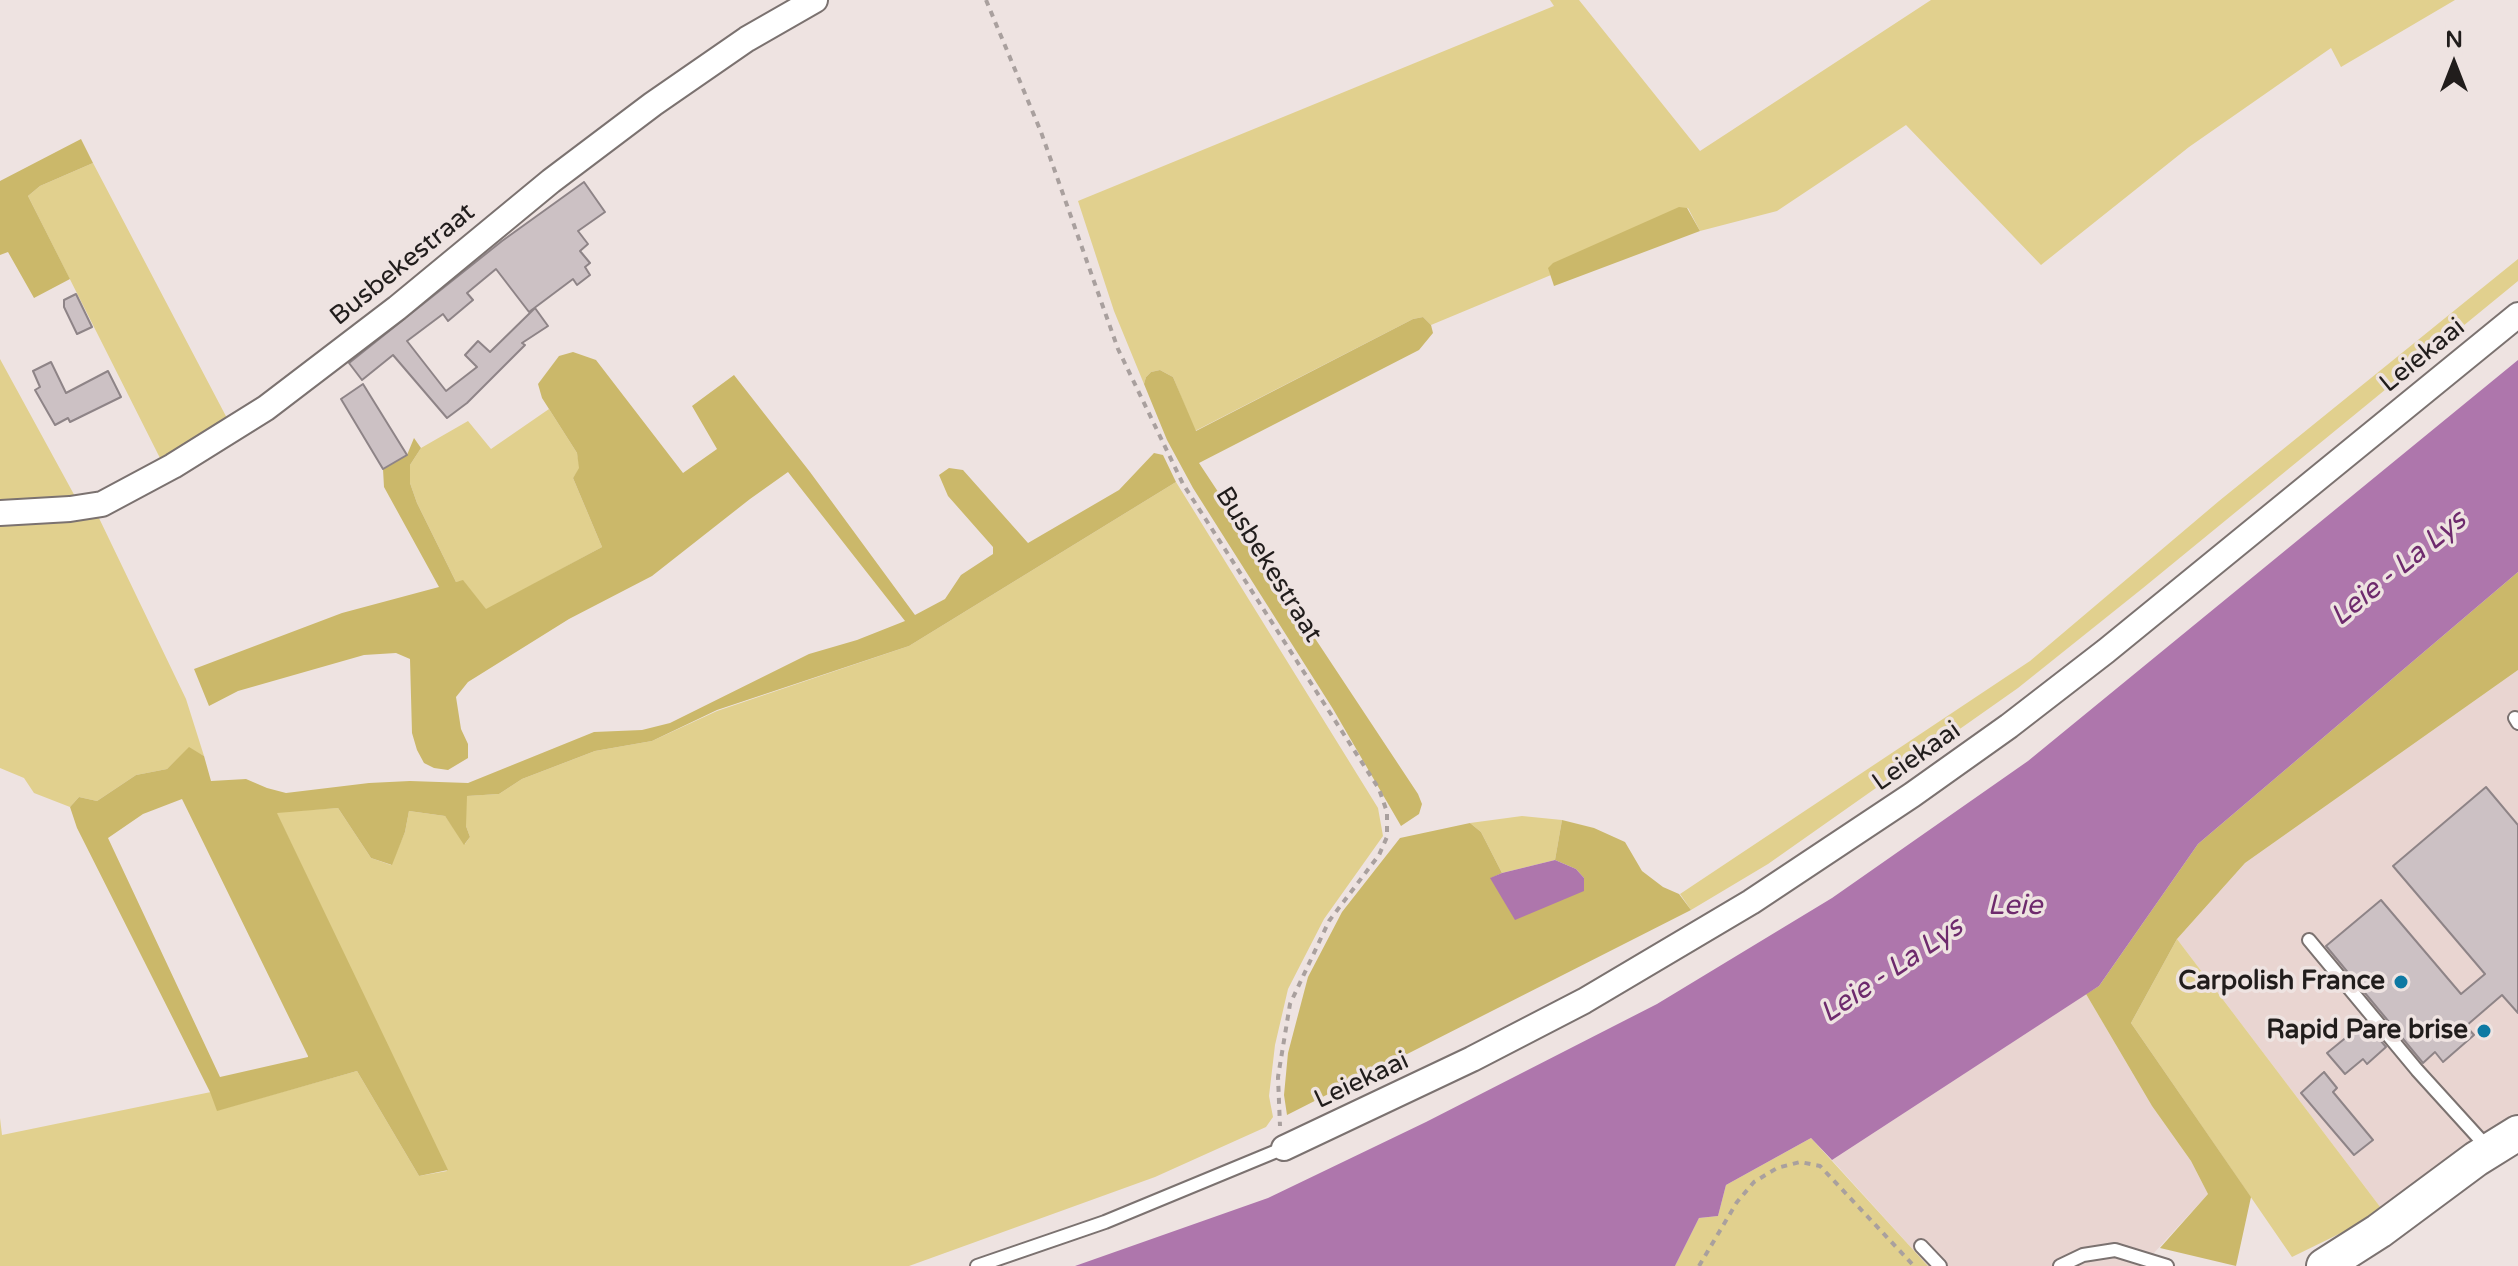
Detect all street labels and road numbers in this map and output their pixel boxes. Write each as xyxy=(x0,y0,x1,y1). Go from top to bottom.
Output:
street label: Busbekestraat xyxy=(324,197,482,333)
street label: Leiekaai xyxy=(2374,312,2472,400)
street label: Busbekestraat xyxy=(1208,482,1328,648)
street label: Leiekaai xyxy=(1867,715,1967,799)
street label: Leiekaai xyxy=(1310,1046,1414,1116)

